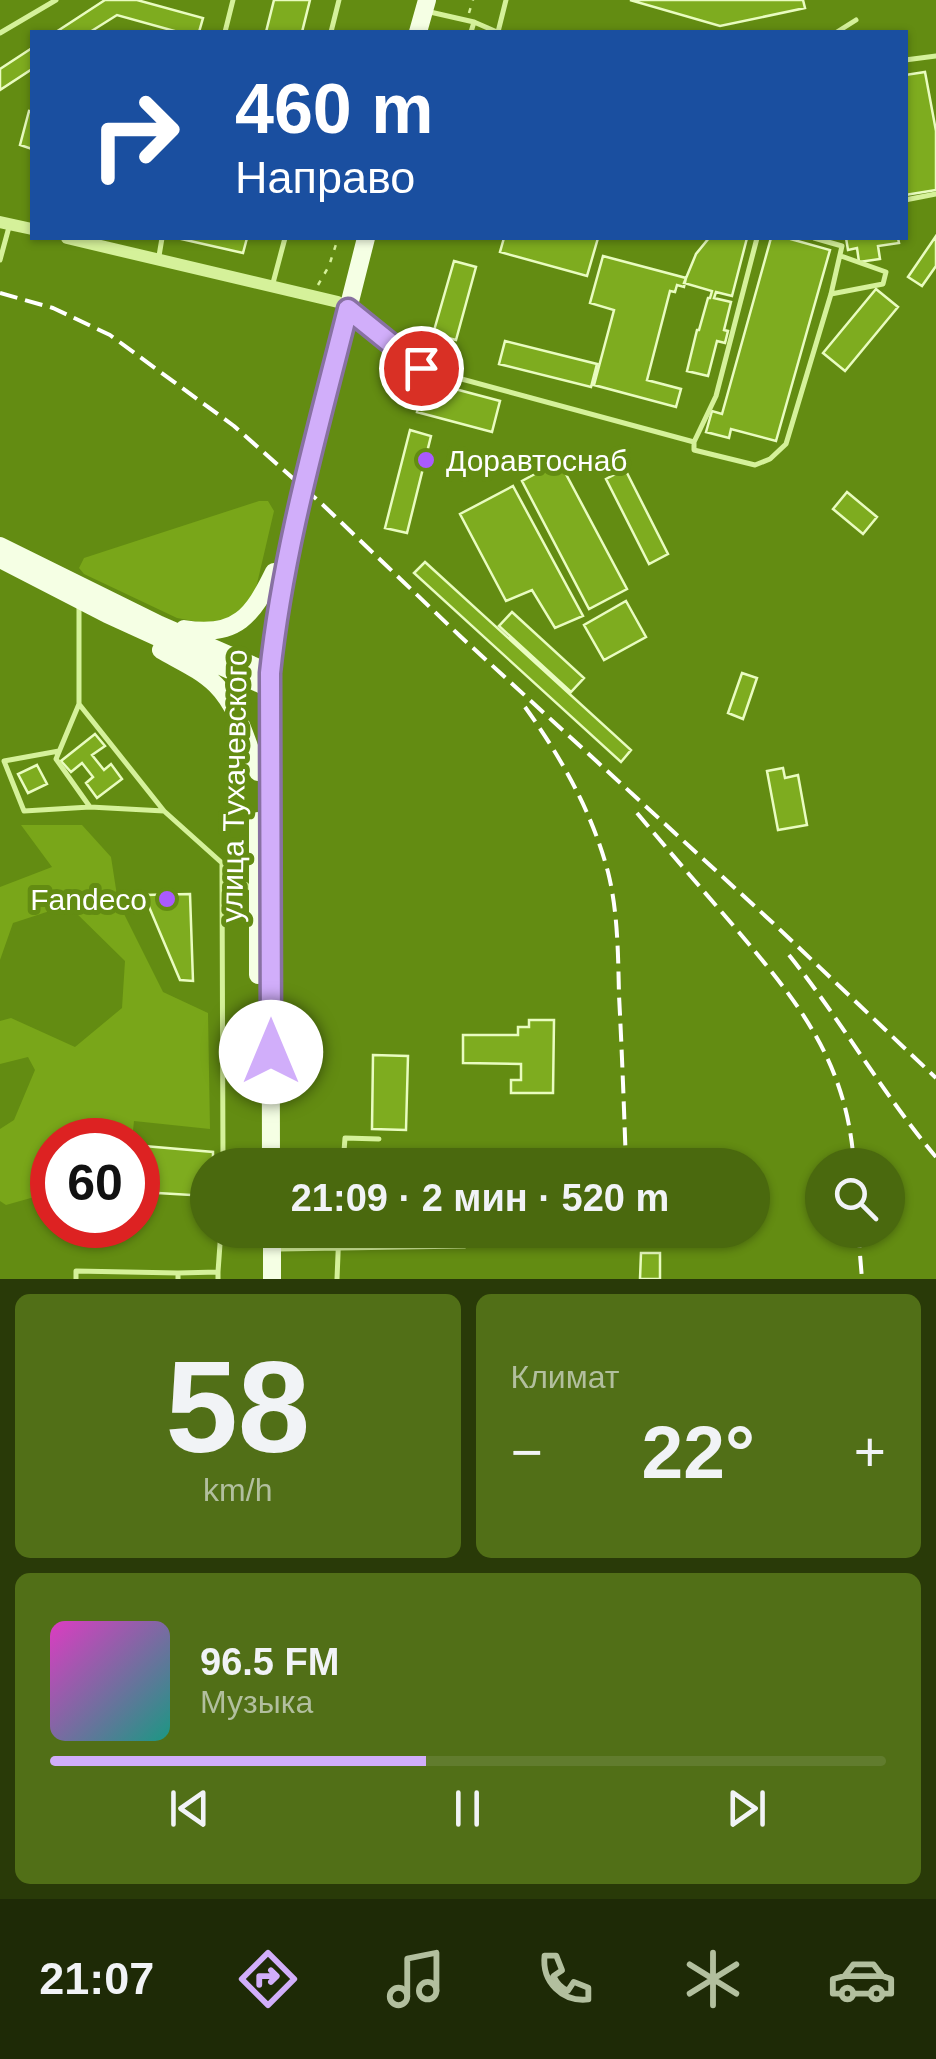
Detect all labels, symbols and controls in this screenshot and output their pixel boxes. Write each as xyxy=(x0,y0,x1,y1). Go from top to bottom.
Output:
icon: right xyxy=(70,70,200,200)
text: 460 m xyxy=(235,70,433,148)
text: Направо xyxy=(235,152,415,203)
pin xyxy=(379,326,464,411)
icon: arrive xyxy=(394,341,449,396)
place label: Доравтоснаб xyxy=(446,444,628,477)
marker: Доравтоснаб xyxy=(415,449,437,471)
street label: улица Тухачевского xyxy=(215,649,253,923)
place label: Fandeco xyxy=(30,883,147,916)
marker: Fandeco xyxy=(156,888,178,910)
position arrow xyxy=(219,1000,323,1104)
speed limit sign: 60 xyxy=(30,1118,160,1248)
map controls xyxy=(805,1148,905,1248)
button: search xyxy=(805,1148,905,1248)
text: 21:09 · 2 мин · 520 m xyxy=(291,1177,669,1219)
text: 58 xyxy=(165,1334,310,1480)
text: Климат xyxy=(511,1359,619,1395)
text: 22° xyxy=(642,1410,755,1494)
text: − xyxy=(511,1421,543,1483)
text: + xyxy=(854,1421,886,1483)
text: km/h xyxy=(203,1472,272,1508)
text: 96.5 FM xyxy=(200,1641,339,1683)
text: Музыка xyxy=(200,1684,313,1720)
icon: previous xyxy=(162,1781,217,1836)
icon: pause xyxy=(440,1781,495,1836)
icon: next xyxy=(719,1781,774,1836)
icon: directions xyxy=(233,1944,303,2014)
icon: music xyxy=(381,1944,451,2014)
icon: phone xyxy=(530,1944,600,2014)
icon: climate xyxy=(678,1944,748,2014)
icon: car xyxy=(827,1944,897,2014)
text: 21:07 xyxy=(39,1953,154,2004)

